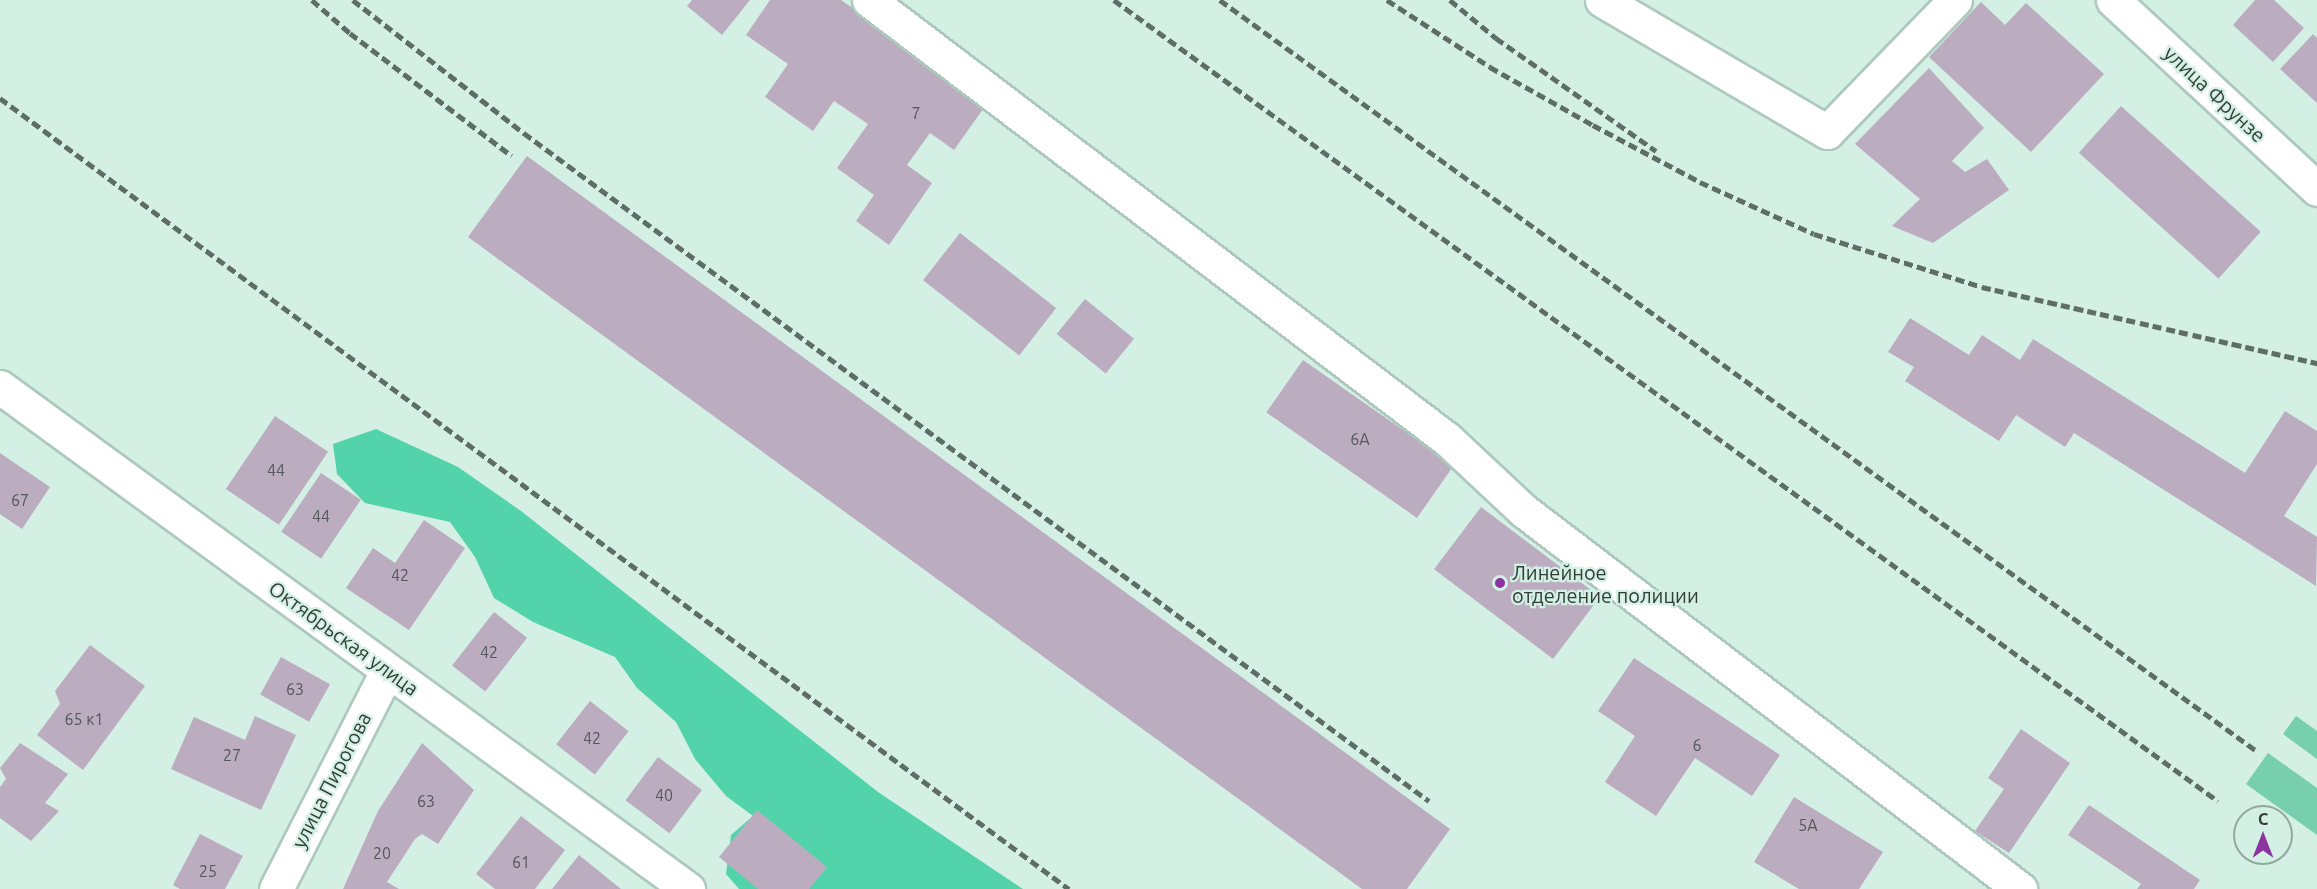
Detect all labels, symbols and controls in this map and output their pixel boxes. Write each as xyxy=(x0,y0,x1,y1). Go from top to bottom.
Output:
street label: улица Фрунзе xyxy=(2159,41,2271,147)
house number: 7 xyxy=(911,103,921,123)
house number: 6А xyxy=(1350,429,1370,449)
house number: 44 xyxy=(267,460,285,480)
house number: 67 xyxy=(11,490,29,510)
house number: 44 xyxy=(312,506,330,526)
place label: Линейное отделение полиции xyxy=(1512,560,1699,607)
house number: 42 xyxy=(391,565,409,585)
street label: Октябрьская улица xyxy=(264,576,424,700)
marker: Линейное отделение полиции xyxy=(1493,576,1507,590)
house number: 42 xyxy=(480,642,498,662)
house number: 63 xyxy=(286,679,304,699)
street label: улица Пирогова xyxy=(286,708,376,852)
house number: 65 к1 xyxy=(65,709,103,729)
house number: 42 xyxy=(583,728,601,748)
house number: 6 xyxy=(1692,735,1702,755)
house number: 27 xyxy=(223,745,241,765)
house number: 40 xyxy=(655,785,673,805)
house number: 63 xyxy=(417,791,435,811)
north arrow xyxy=(2233,805,2293,865)
text: С xyxy=(2258,810,2268,828)
house number: 5А xyxy=(1798,815,1818,835)
house number: 20 xyxy=(373,843,391,863)
house number: 61 xyxy=(512,852,530,872)
house number: 25 xyxy=(199,861,217,881)

